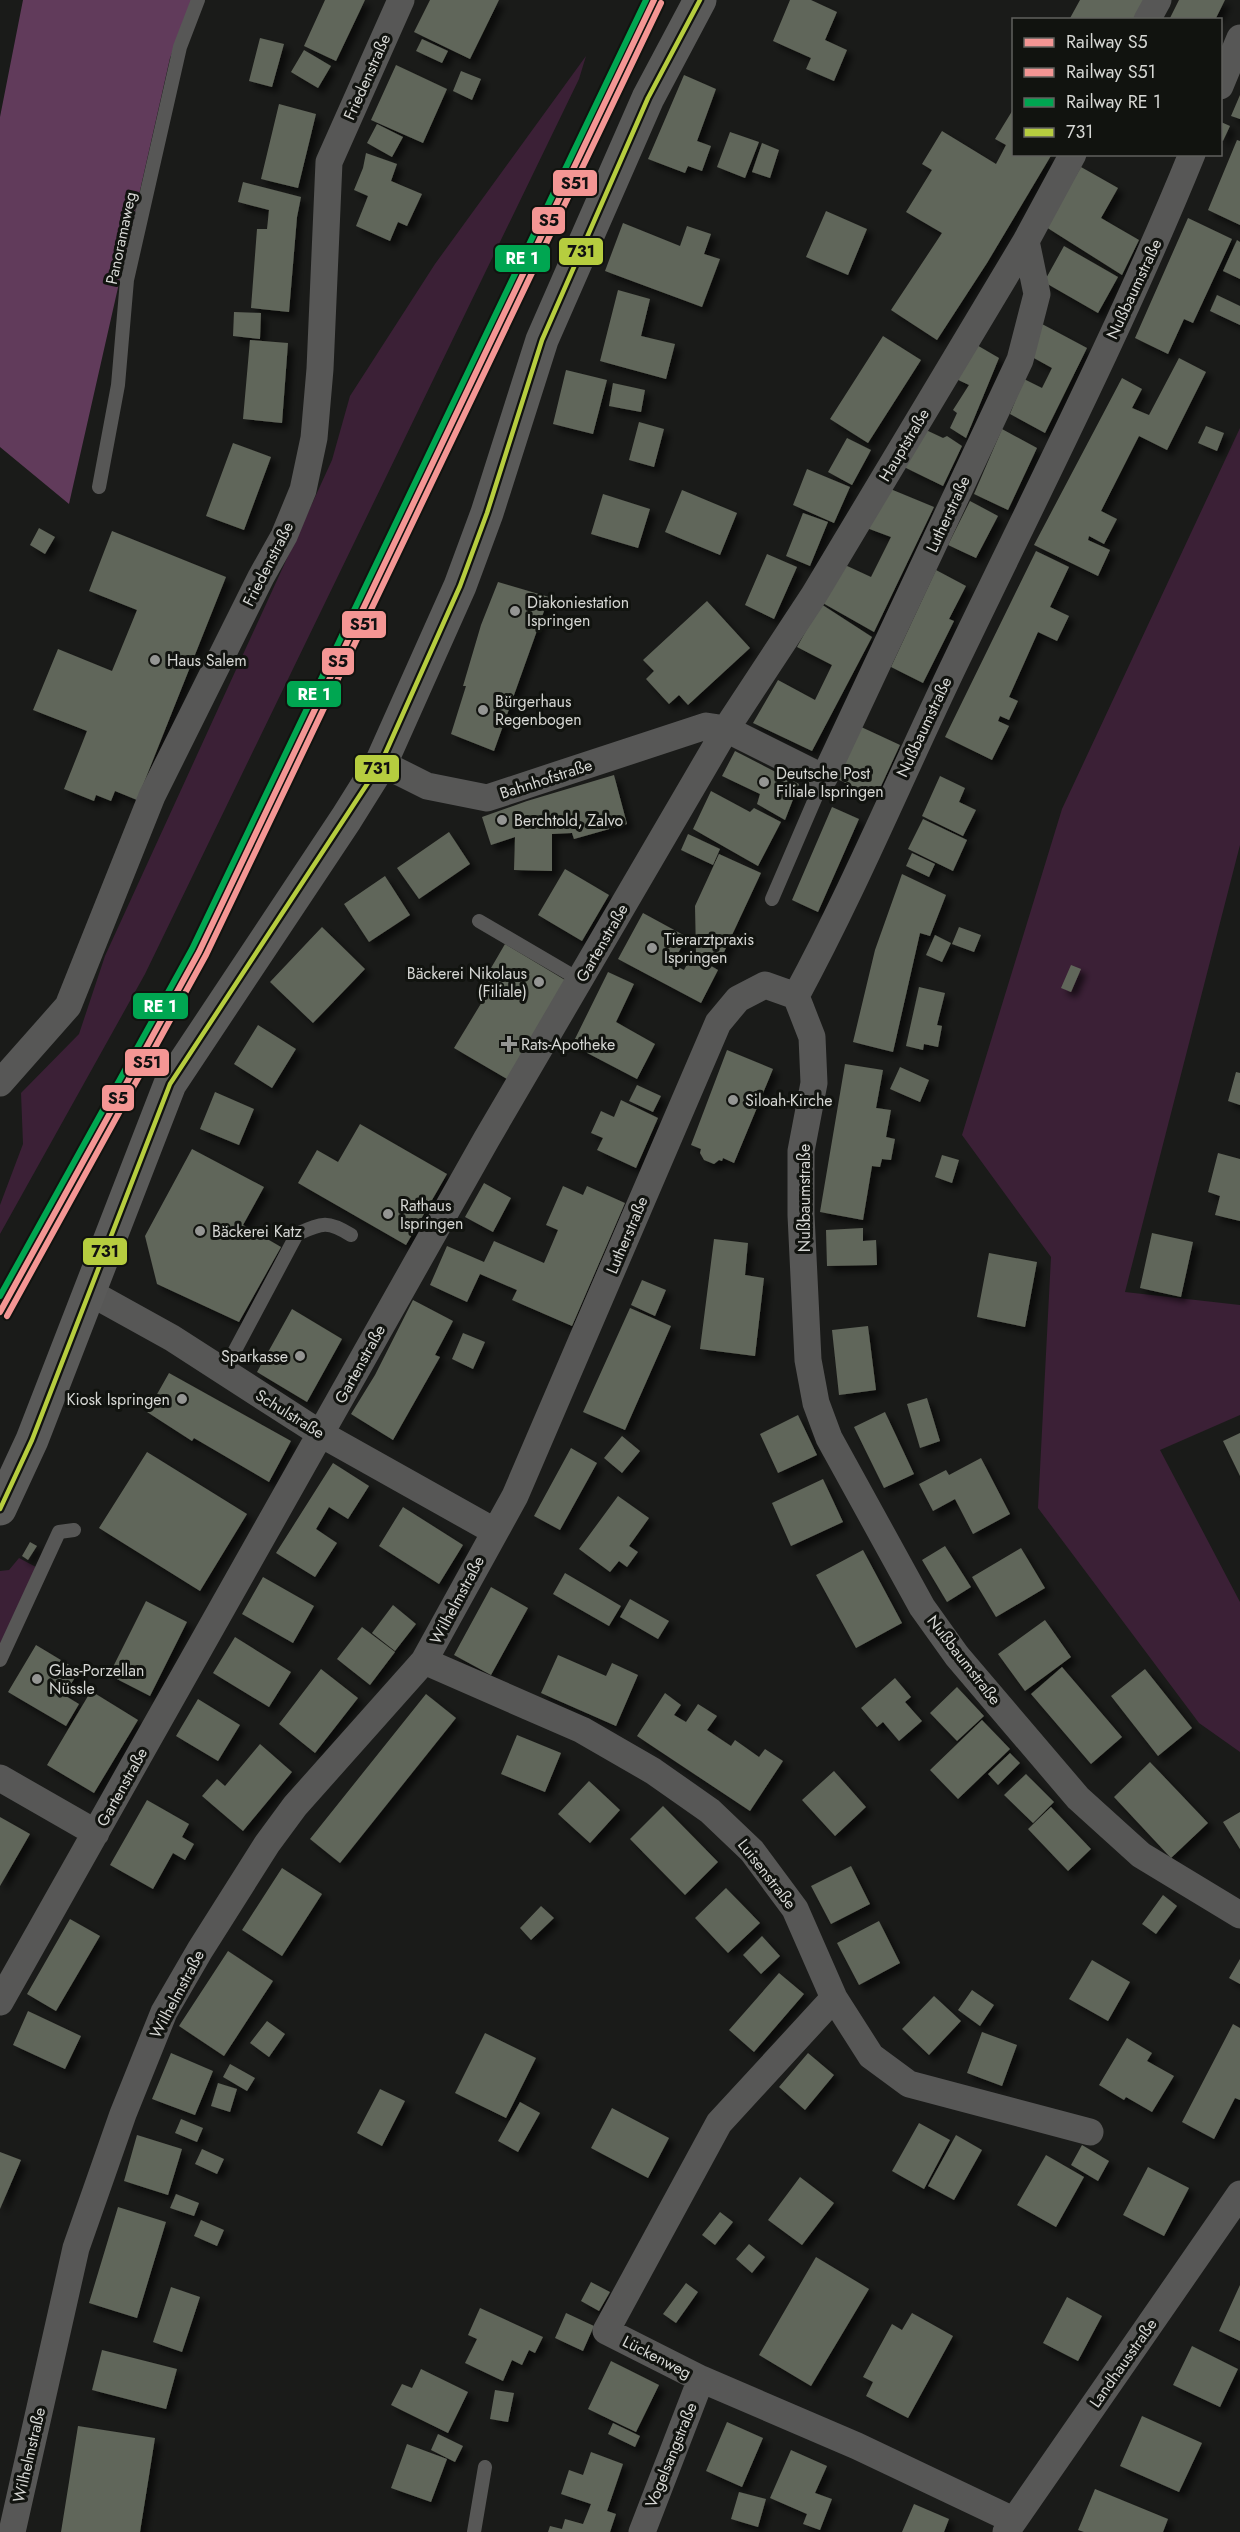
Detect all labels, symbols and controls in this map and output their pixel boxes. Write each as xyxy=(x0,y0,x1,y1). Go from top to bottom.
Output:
legend xyxy=(1012,18,1222,156)
text: Railway S5 xyxy=(1066,29,1148,55)
street label: Friedenstraße xyxy=(338,30,396,124)
text: Railway S51 xyxy=(1066,59,1156,85)
text: Railway RE 1 xyxy=(1066,89,1161,115)
text: 731 xyxy=(1066,119,1093,145)
line badge: S51 xyxy=(552,169,598,197)
text: S51 xyxy=(561,172,589,195)
street label: Panoramaweg xyxy=(100,189,142,287)
line badge: S5 xyxy=(531,206,566,235)
text: S5 xyxy=(539,209,559,232)
street label: Nußbaumstraße xyxy=(1101,235,1167,343)
line badge: 731 xyxy=(558,237,604,266)
text: 731 xyxy=(567,240,595,263)
line badge: RE 1 xyxy=(494,244,551,273)
text: RE 1 xyxy=(506,247,538,270)
street label: Hauptstraße xyxy=(873,404,935,486)
street label: Lutherstraße xyxy=(920,472,976,556)
street label: Friedenstraße xyxy=(237,518,299,610)
place label: Diakoniestation Ispringen xyxy=(527,591,629,632)
marker: Diakoniestation Ispringen xyxy=(508,604,522,618)
line badge: S51 xyxy=(341,610,387,639)
text: S51 xyxy=(350,613,378,636)
line badge: S5 xyxy=(321,647,355,676)
place label: Haus Salem xyxy=(167,649,247,672)
text: S5 xyxy=(328,650,348,673)
marker: Haus Salem xyxy=(148,653,162,667)
street label: Nußbaumstraße xyxy=(891,673,957,781)
line badge: RE 1 xyxy=(286,680,342,708)
text: RE 1 xyxy=(298,683,330,706)
place label: Bürgerhaus Regenbogen xyxy=(495,690,582,731)
marker: Bürgerhaus Regenbogen xyxy=(476,703,490,717)
street label: Bahnhofstraße xyxy=(497,753,595,805)
line badge: 731 xyxy=(354,754,400,783)
text: 731 xyxy=(363,757,391,780)
place label: Deutsche Post Filiale Ispringen xyxy=(776,762,884,803)
marker: Deutsche Post Filiale Ispringen xyxy=(757,775,771,789)
place label: Berchtold, Zalvo xyxy=(514,809,623,832)
marker: Berchtold, Zalvo xyxy=(495,813,509,827)
street label: Gartenstraße xyxy=(570,900,634,986)
place label: Tierarztpraxis Ispringen xyxy=(664,928,754,969)
marker: Tierarztpraxis Ispringen xyxy=(645,941,659,955)
place label: Bäckerei Nikolaus (Filiale) xyxy=(407,962,527,1003)
marker: Bäckerei Nikolaus (Filiale) xyxy=(532,975,546,989)
line badge: RE 1 xyxy=(132,992,189,1020)
text: RE 1 xyxy=(144,995,176,1018)
place label: Rats-Apotheke xyxy=(521,1033,615,1056)
marker: Rats-Apotheke xyxy=(502,1037,516,1051)
line badge: S51 xyxy=(124,1048,170,1077)
text: S51 xyxy=(133,1051,161,1074)
line badge: S5 xyxy=(101,1084,135,1112)
text: S5 xyxy=(108,1087,128,1110)
place label: Siloah-Kirche xyxy=(745,1089,833,1112)
marker: Siloah-Kirche xyxy=(726,1093,740,1107)
street label: Nußbaumstraße xyxy=(793,1144,816,1252)
street label: Lutherstraße xyxy=(600,1193,654,1277)
place label: Rathaus Ispringen xyxy=(400,1194,463,1235)
marker: Rathaus Ispringen xyxy=(381,1207,395,1221)
place label: Bäckerei Katz xyxy=(212,1220,302,1243)
marker: Bäckerei Katz xyxy=(193,1224,207,1238)
line badge: 731 xyxy=(82,1237,128,1266)
text: 731 xyxy=(91,1240,119,1263)
street label: Gartenstraße xyxy=(329,1320,391,1408)
place label: Sparkasse xyxy=(221,1345,288,1368)
marker: Sparkasse xyxy=(293,1349,307,1363)
street label: Schulstraße xyxy=(251,1384,329,1444)
place label: Kiosk Ispringen xyxy=(66,1388,170,1411)
marker: Kiosk Ispringen xyxy=(175,1392,189,1406)
street label: Wilhelmstraße xyxy=(424,1552,490,1648)
street label: Nußbaumstraße xyxy=(922,1610,1006,1710)
place label: Glas-Porzellan Nüssle xyxy=(49,1659,144,1700)
marker: Glas-Porzellan Nüssle xyxy=(30,1672,44,1686)
street label: Gartenstraße xyxy=(91,1743,153,1831)
street label: Luisenstraße xyxy=(732,1834,802,1914)
street label: Wilhelmstraße xyxy=(144,1946,210,2042)
street label: Landhausstraße xyxy=(1084,2314,1162,2412)
street label: Lückenweg xyxy=(619,2330,695,2384)
street label: Vogelsangstraße xyxy=(639,2399,703,2511)
street label: Wilhelmstraße xyxy=(7,2405,51,2505)

